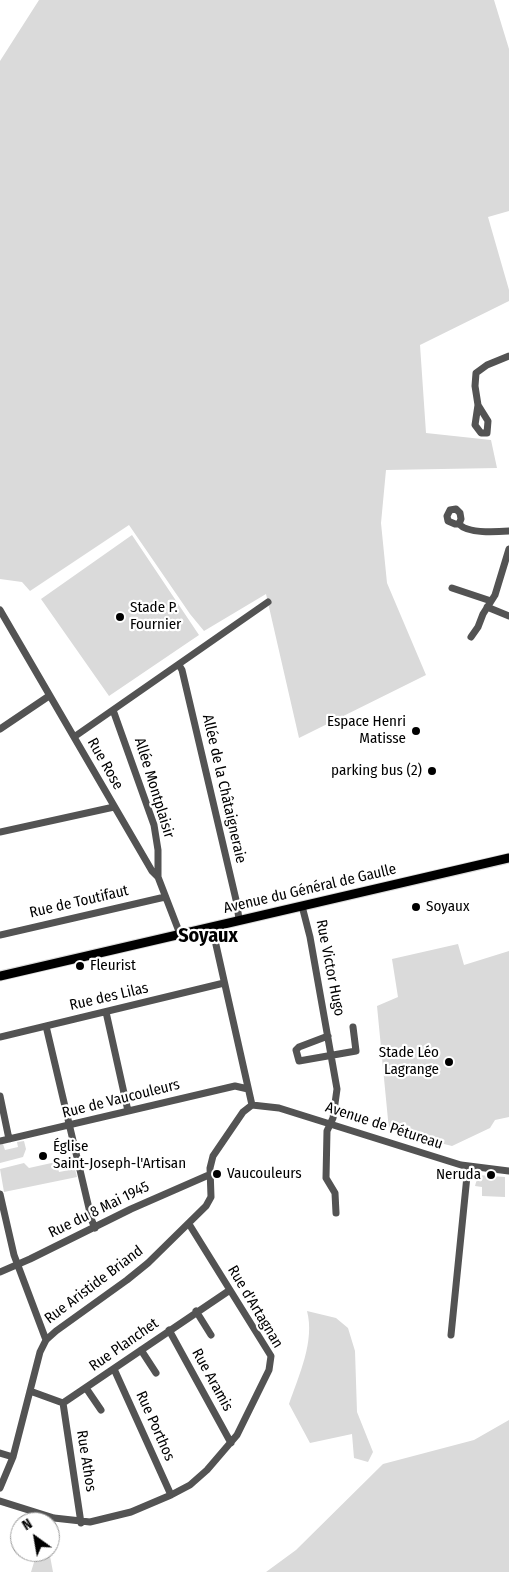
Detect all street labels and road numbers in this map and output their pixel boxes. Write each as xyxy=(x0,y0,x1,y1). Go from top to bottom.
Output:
street label: Allée de la Châtaigneraie xyxy=(198,713,250,865)
street label: Rue Rose xyxy=(83,735,127,793)
street label: Allée Montplaisir xyxy=(130,736,178,840)
street label: Avenue du Général de Gaulle xyxy=(222,860,398,918)
street label: Rue de Toutifaut xyxy=(28,882,130,922)
street label: Rue Victor Hugo xyxy=(312,918,348,1018)
street label: Rue des Lilas xyxy=(68,979,150,1015)
street label: Rue de Vaucouleurs xyxy=(60,1076,182,1122)
street label: Avenue de Pétureau xyxy=(323,1099,445,1153)
street label: Rue du 8 Mai 1945 xyxy=(46,1178,152,1242)
street label: Rue Aristide Briand xyxy=(41,1242,147,1328)
street label: Rue d'Artagnan xyxy=(223,1263,287,1351)
street label: Rue Planchet xyxy=(86,1315,162,1375)
street label: Rue Aramis xyxy=(187,1346,237,1414)
street label: Rue Porthos xyxy=(132,1388,178,1464)
street label: Rue Athos xyxy=(72,1429,100,1493)

